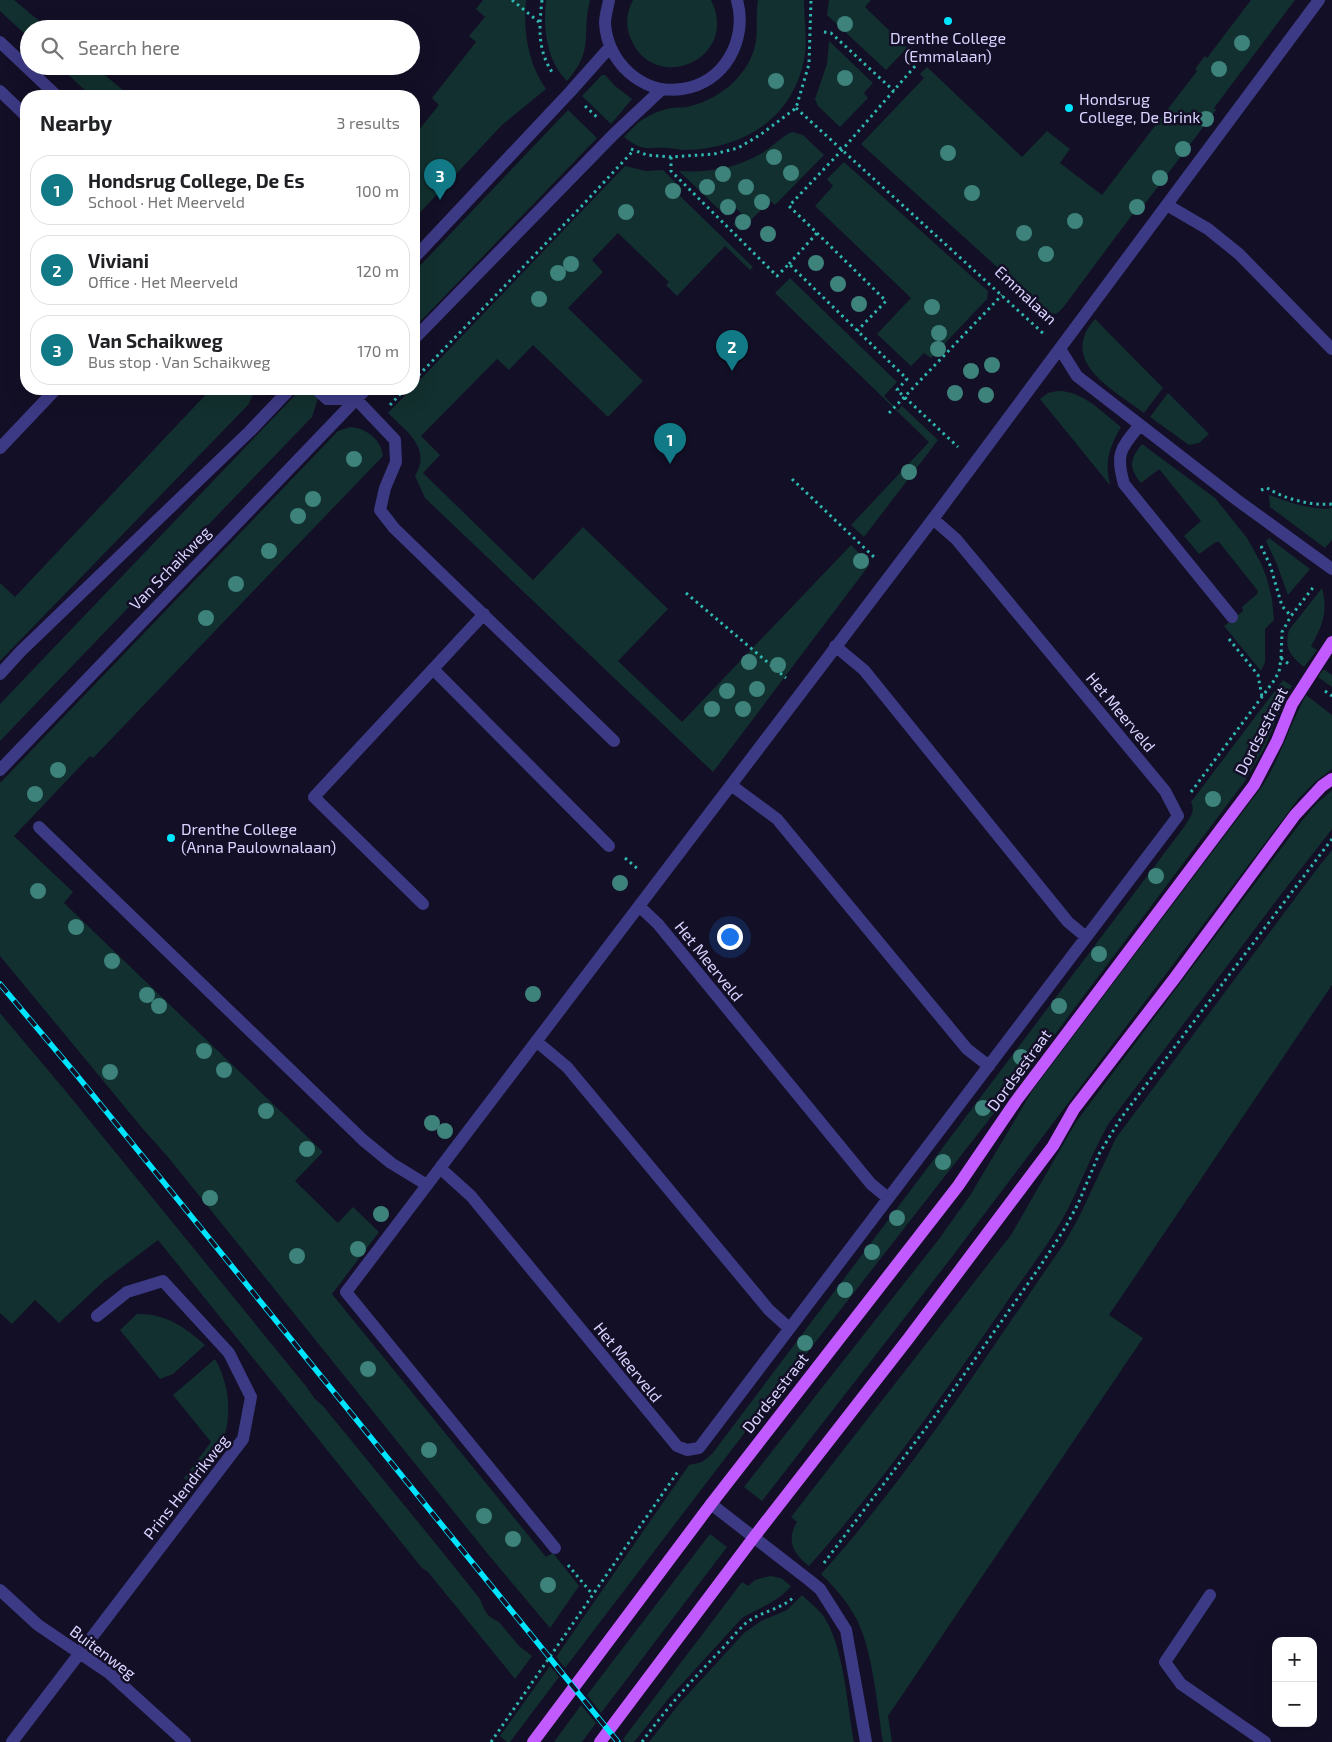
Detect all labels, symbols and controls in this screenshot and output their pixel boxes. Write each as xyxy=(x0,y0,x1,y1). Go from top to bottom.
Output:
marker: Drenthe College (Emmalaan) xyxy=(942,15,954,27)
search box xyxy=(20,20,420,75)
place label: Drenthe College (Emmalaan) xyxy=(890,28,1006,65)
icon: search xyxy=(38,34,66,62)
text: Search here xyxy=(78,36,180,59)
place label: Hondsrug College, De Brink xyxy=(1079,89,1201,126)
marker: Hondsrug College, De Brink xyxy=(1063,102,1075,114)
text: Nearby xyxy=(40,110,112,135)
text: 3 results xyxy=(337,113,400,132)
pin: 3 xyxy=(424,159,456,200)
text: Hondsrug College, De Es xyxy=(88,169,305,192)
text: 1 xyxy=(54,181,60,200)
text: 100 m xyxy=(356,181,399,200)
text: School · Het Meerveld xyxy=(88,192,245,211)
text: Viviani xyxy=(88,249,149,272)
text: 2 xyxy=(52,261,62,280)
text: 120 m xyxy=(356,261,399,280)
street label: Emmalaan xyxy=(992,261,1061,328)
text: Office · Het Meerveld xyxy=(88,272,238,291)
text: Van Schaikweg xyxy=(88,329,223,352)
pin: 2 xyxy=(716,330,748,371)
text: 3 xyxy=(52,341,62,360)
text: 170 m xyxy=(357,341,399,360)
text: Bus stop · Van Schaikweg xyxy=(88,352,270,371)
pin: 1 xyxy=(654,423,686,464)
street label: Van Schaikweg xyxy=(125,522,214,613)
street label: Het Meerveld xyxy=(1083,668,1160,755)
street label: Dordsestraat xyxy=(1230,684,1291,778)
place label: Drenthe College (Anna Paulownalaan) xyxy=(181,819,336,856)
marker: Drenthe College (Anna Paulownalaan) xyxy=(165,832,177,844)
street label: Het Meerveld xyxy=(671,917,747,1005)
your location xyxy=(717,924,743,950)
street label: Dordsestraat xyxy=(983,1025,1055,1114)
street label: Het Meerveld xyxy=(590,1318,666,1406)
street label: Dordsestraat xyxy=(738,1349,812,1436)
street label: Prins Hendrikweg xyxy=(139,1430,232,1543)
street label: Buitenweg xyxy=(67,1621,140,1683)
map controls xyxy=(1272,1637,1317,1727)
button: + xyxy=(1272,1637,1317,1682)
button: − xyxy=(1272,1682,1317,1727)

